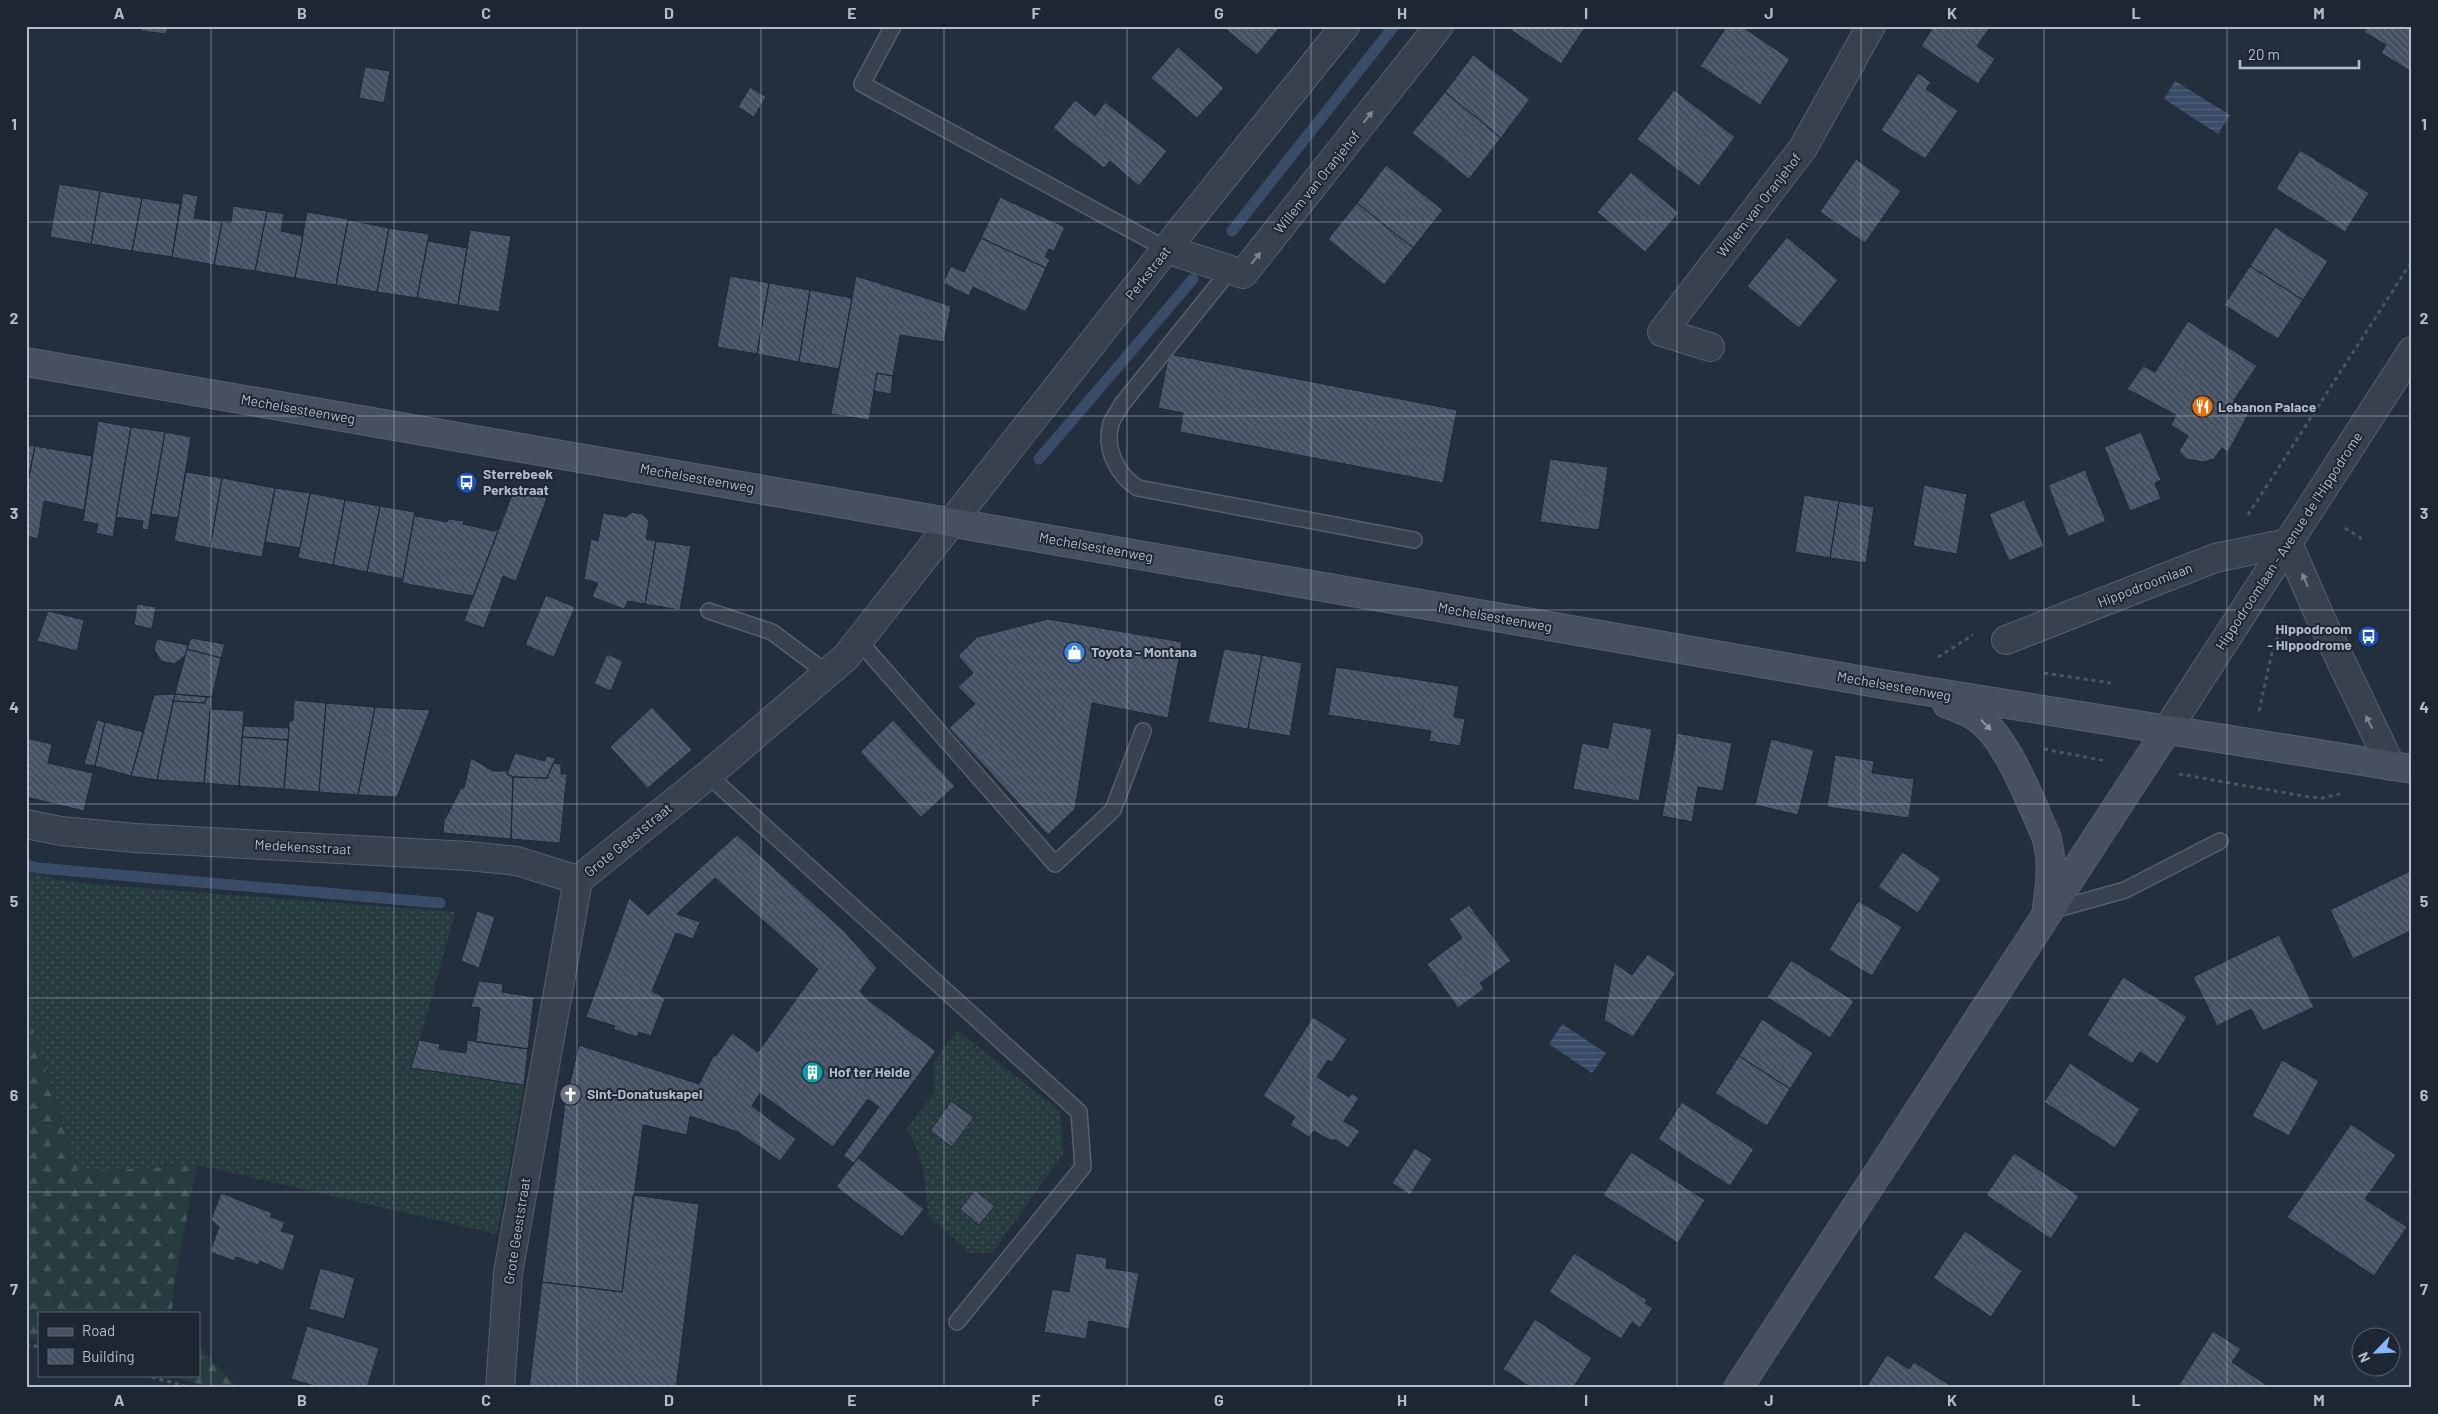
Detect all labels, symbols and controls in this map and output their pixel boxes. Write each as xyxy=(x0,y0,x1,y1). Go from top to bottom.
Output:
text: A xyxy=(114,3,125,22)
text: B xyxy=(297,3,307,22)
text: C xyxy=(481,3,491,22)
text: D xyxy=(664,3,674,22)
text: E xyxy=(847,3,857,22)
text: F xyxy=(1032,3,1041,22)
text: G xyxy=(1214,3,1224,22)
text: H xyxy=(1397,3,1407,22)
text: I xyxy=(1584,3,1588,22)
text: J xyxy=(1764,3,1774,22)
text: K xyxy=(1947,3,1957,22)
text: L xyxy=(2131,3,2141,22)
text: M xyxy=(2313,3,2325,22)
scale bar xyxy=(2240,38,2359,70)
text: 20 m xyxy=(2248,45,2280,63)
one-way arrow xyxy=(1363,111,1374,124)
text: 1 xyxy=(11,114,17,133)
text: 1 xyxy=(2421,114,2427,133)
street label: Willem van Oranjehof xyxy=(1270,127,1363,237)
street label: Willem van Oranjehof xyxy=(1713,149,1805,260)
street label: Perkstraat xyxy=(1121,242,1174,303)
one-way arrow xyxy=(1250,252,1261,265)
text: 2 xyxy=(10,308,19,327)
text: 2 xyxy=(2420,308,2429,327)
street label: Mechelsesteenweg xyxy=(240,390,357,427)
restaurant icon: Lebanon Palace xyxy=(2190,395,2214,419)
place label: Lebanon Palace xyxy=(2218,398,2317,415)
street label: Hippodroomlaan - Avenue de l'Hippodrome xyxy=(2212,428,2366,653)
street label: Mechelsesteenweg xyxy=(639,459,756,496)
place label: Sterrebeek Perkstraat xyxy=(483,465,554,498)
bus stop icon: Sterrebeek Perkstraat xyxy=(455,470,479,494)
text: 3 xyxy=(10,503,18,522)
text: 3 xyxy=(2420,503,2428,522)
street label: Mechelsesteenweg xyxy=(1038,528,1155,565)
street label: Hippodroomlaan xyxy=(2095,559,2195,610)
one-way arrow xyxy=(2300,573,2308,587)
street label: Mechelsesteenweg xyxy=(1437,598,1554,635)
place label: Hippodroom - Hippodrome xyxy=(2267,620,2352,653)
bus stop icon: Hippodroom - Hippodrome xyxy=(2356,625,2380,649)
shop icon: Toyota - Montana xyxy=(1063,640,1087,664)
place label: Toyota - Montana xyxy=(1091,643,1197,660)
street label: Mechelsesteenweg xyxy=(1836,667,1953,704)
text: 4 xyxy=(9,697,19,716)
text: 4 xyxy=(2419,697,2429,716)
one-way arrow xyxy=(2365,715,2373,730)
one-way arrow xyxy=(1980,719,1992,731)
street label: Grote Geeststraat xyxy=(580,799,675,880)
street label: Medekensstraat xyxy=(254,835,352,858)
text: 5 xyxy=(10,891,19,910)
text: 5 xyxy=(2420,891,2429,910)
building icon: Hof ter Heide xyxy=(801,1060,825,1084)
place label: Hof ter Heide xyxy=(829,1063,911,1080)
church icon: Sint-Donatuskapel xyxy=(559,1082,583,1106)
text: 6 xyxy=(10,1085,19,1104)
place label: Sint-Donatuskapel xyxy=(587,1085,702,1102)
text: 6 xyxy=(2420,1085,2429,1104)
street label: Grote Geeststraat xyxy=(500,1176,533,1285)
text: 7 xyxy=(10,1279,18,1298)
text: 7 xyxy=(2420,1279,2428,1298)
legend xyxy=(38,1312,200,1376)
text: Road xyxy=(82,1321,115,1339)
north arrow xyxy=(2350,1326,2400,1376)
text: Building xyxy=(82,1347,135,1365)
text: N xyxy=(2354,1350,2373,1365)
text: A xyxy=(114,1390,125,1409)
text: B xyxy=(297,1390,307,1409)
text: C xyxy=(481,1390,491,1409)
text: D xyxy=(664,1390,674,1409)
text: E xyxy=(847,1390,857,1409)
text: F xyxy=(1032,1390,1041,1409)
text: G xyxy=(1214,1390,1224,1409)
text: H xyxy=(1397,1390,1407,1409)
text: I xyxy=(1584,1390,1588,1409)
text: J xyxy=(1764,1390,1774,1409)
text: K xyxy=(1947,1390,1957,1409)
text: L xyxy=(2131,1390,2141,1409)
text: M xyxy=(2313,1390,2325,1409)

